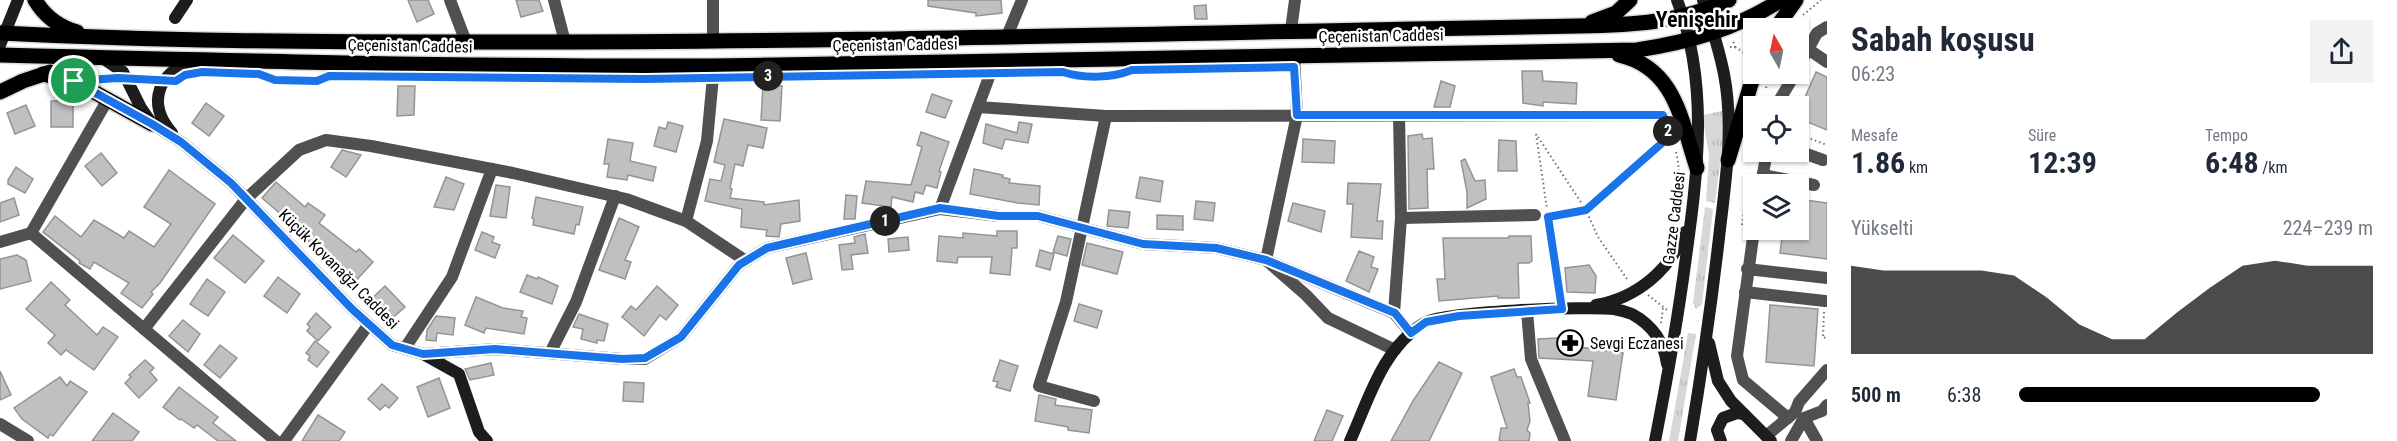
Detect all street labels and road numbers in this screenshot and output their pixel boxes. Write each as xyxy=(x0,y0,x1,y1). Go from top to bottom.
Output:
street label: Çeçenistan Caddesi xyxy=(1318,25,1444,47)
street label: Çeçenistan Caddesi xyxy=(832,34,958,56)
street label: Çeçenistan Caddesi xyxy=(347,35,473,57)
street label: Gazze Caddesi xyxy=(1659,171,1689,265)
street label: Küçük Kovanağzı Caddesi xyxy=(275,205,403,333)

